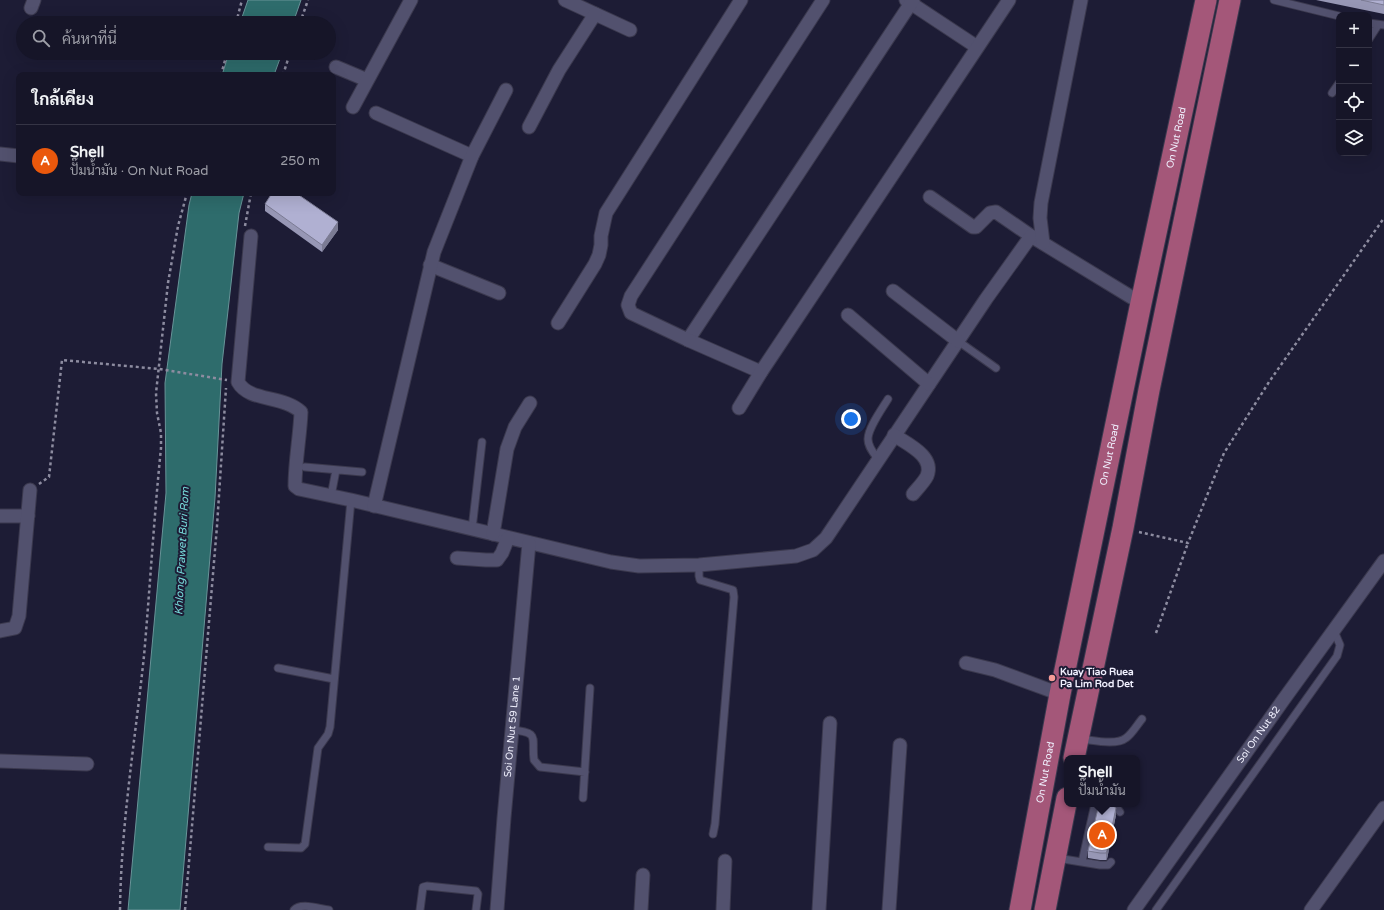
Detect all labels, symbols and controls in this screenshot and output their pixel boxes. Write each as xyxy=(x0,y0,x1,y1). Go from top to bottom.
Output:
map controls xyxy=(1336,12,1372,156)
button: + xyxy=(1336,12,1372,48)
search box xyxy=(16,16,336,60)
icon: search xyxy=(30,27,52,49)
text: ค้นหาที่นี่ xyxy=(62,30,117,48)
button: − xyxy=(1336,48,1372,84)
button: locate xyxy=(1336,84,1372,120)
text: ใกล้เคียง xyxy=(32,89,94,110)
street label: On Nut Road xyxy=(1164,106,1189,169)
button: layers xyxy=(1336,120,1372,156)
text: Shell xyxy=(70,143,104,161)
text: A xyxy=(40,153,50,169)
text: 250 m xyxy=(280,153,320,169)
text: ปั๊มน้ำมัน · On Nut Road xyxy=(70,163,208,179)
your location xyxy=(841,409,861,429)
street label: On Nut Road xyxy=(1097,423,1122,486)
water label: Khlong Prawet Buri Rom xyxy=(172,486,192,615)
place label: Kuay Tiao Ruea Pa Lim Rod Det xyxy=(1060,666,1134,690)
marker: Kuay Tiao Ruea Pa Lim Rod Det xyxy=(1047,673,1057,683)
street label: Soi On Nut 59 Lane 1 xyxy=(502,675,523,778)
street label: Soi On Nut 82 xyxy=(1234,704,1283,766)
street label: On Nut Road xyxy=(1034,741,1057,804)
popup xyxy=(1064,755,1140,807)
text: Shell xyxy=(1078,763,1113,781)
text: ปั๊มน้ำมัน xyxy=(1078,783,1126,799)
pin: A xyxy=(1089,820,1115,850)

